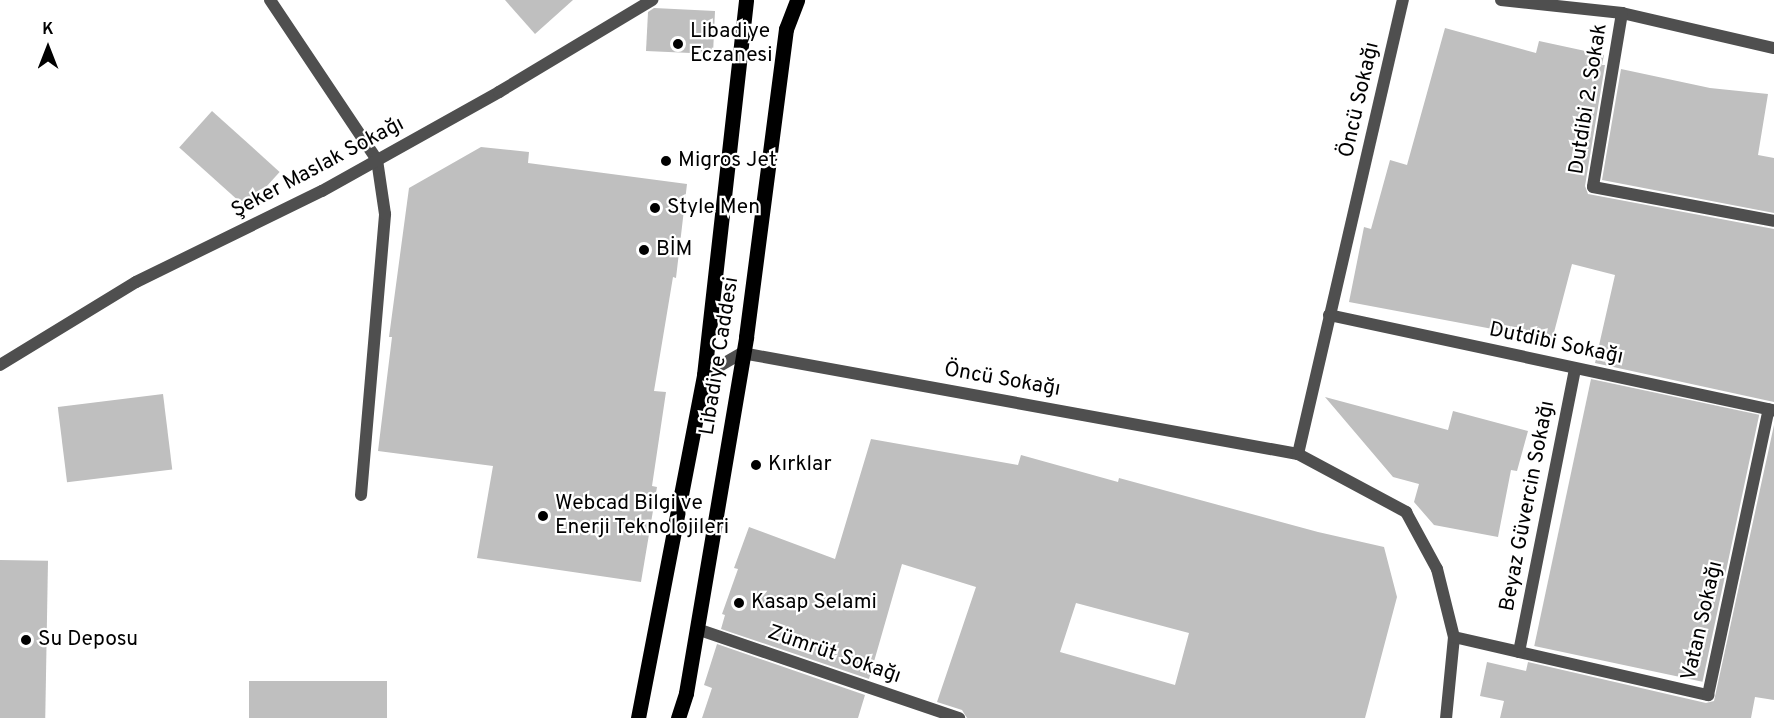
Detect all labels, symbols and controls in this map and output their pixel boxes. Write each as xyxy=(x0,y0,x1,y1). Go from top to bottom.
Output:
north arrow xyxy=(18,18,78,78)
place label: Libadiye Eczanesi xyxy=(690,19,772,69)
text: K xyxy=(42,20,54,40)
street label: Dutdibi 2. Sokak xyxy=(1565,22,1613,176)
marker: Libadiye Eczanesi xyxy=(671,37,685,51)
street label: Öncü Sokağı xyxy=(1334,40,1386,160)
street label: Şeker Maslak Sokağı xyxy=(227,112,409,224)
place label: Migros Jet xyxy=(678,148,777,174)
marker: Migros Jet xyxy=(659,154,673,168)
place label: Style Men xyxy=(667,195,760,221)
marker: Style Men xyxy=(648,201,662,215)
place label: BİM xyxy=(656,237,692,263)
marker: BİM xyxy=(637,243,651,257)
street label: Libadiye Caddesi xyxy=(695,275,745,437)
street label: Dutdibi Sokağı xyxy=(1487,318,1625,370)
street label: Öncü Sokağı xyxy=(942,357,1062,403)
street label: Beyaz Güvercin Sokağı xyxy=(1495,399,1561,613)
place label: Kırklar xyxy=(768,452,832,478)
marker: Kırklar xyxy=(749,458,763,472)
place label: Webcad Bilgi ve Enerji Teknolojileri xyxy=(555,491,730,541)
marker: Webcad Bilgi ve Enerji Teknolojileri xyxy=(536,509,550,523)
street label: Vatan Sokağı xyxy=(1677,559,1729,683)
place label: Kasap Selami xyxy=(751,590,877,616)
marker: Kasap Selami xyxy=(732,596,746,610)
street label: Zümrüt Sokağı xyxy=(764,620,904,690)
place label: Su Deposu xyxy=(38,627,138,653)
marker: Su Deposu xyxy=(19,633,33,647)

